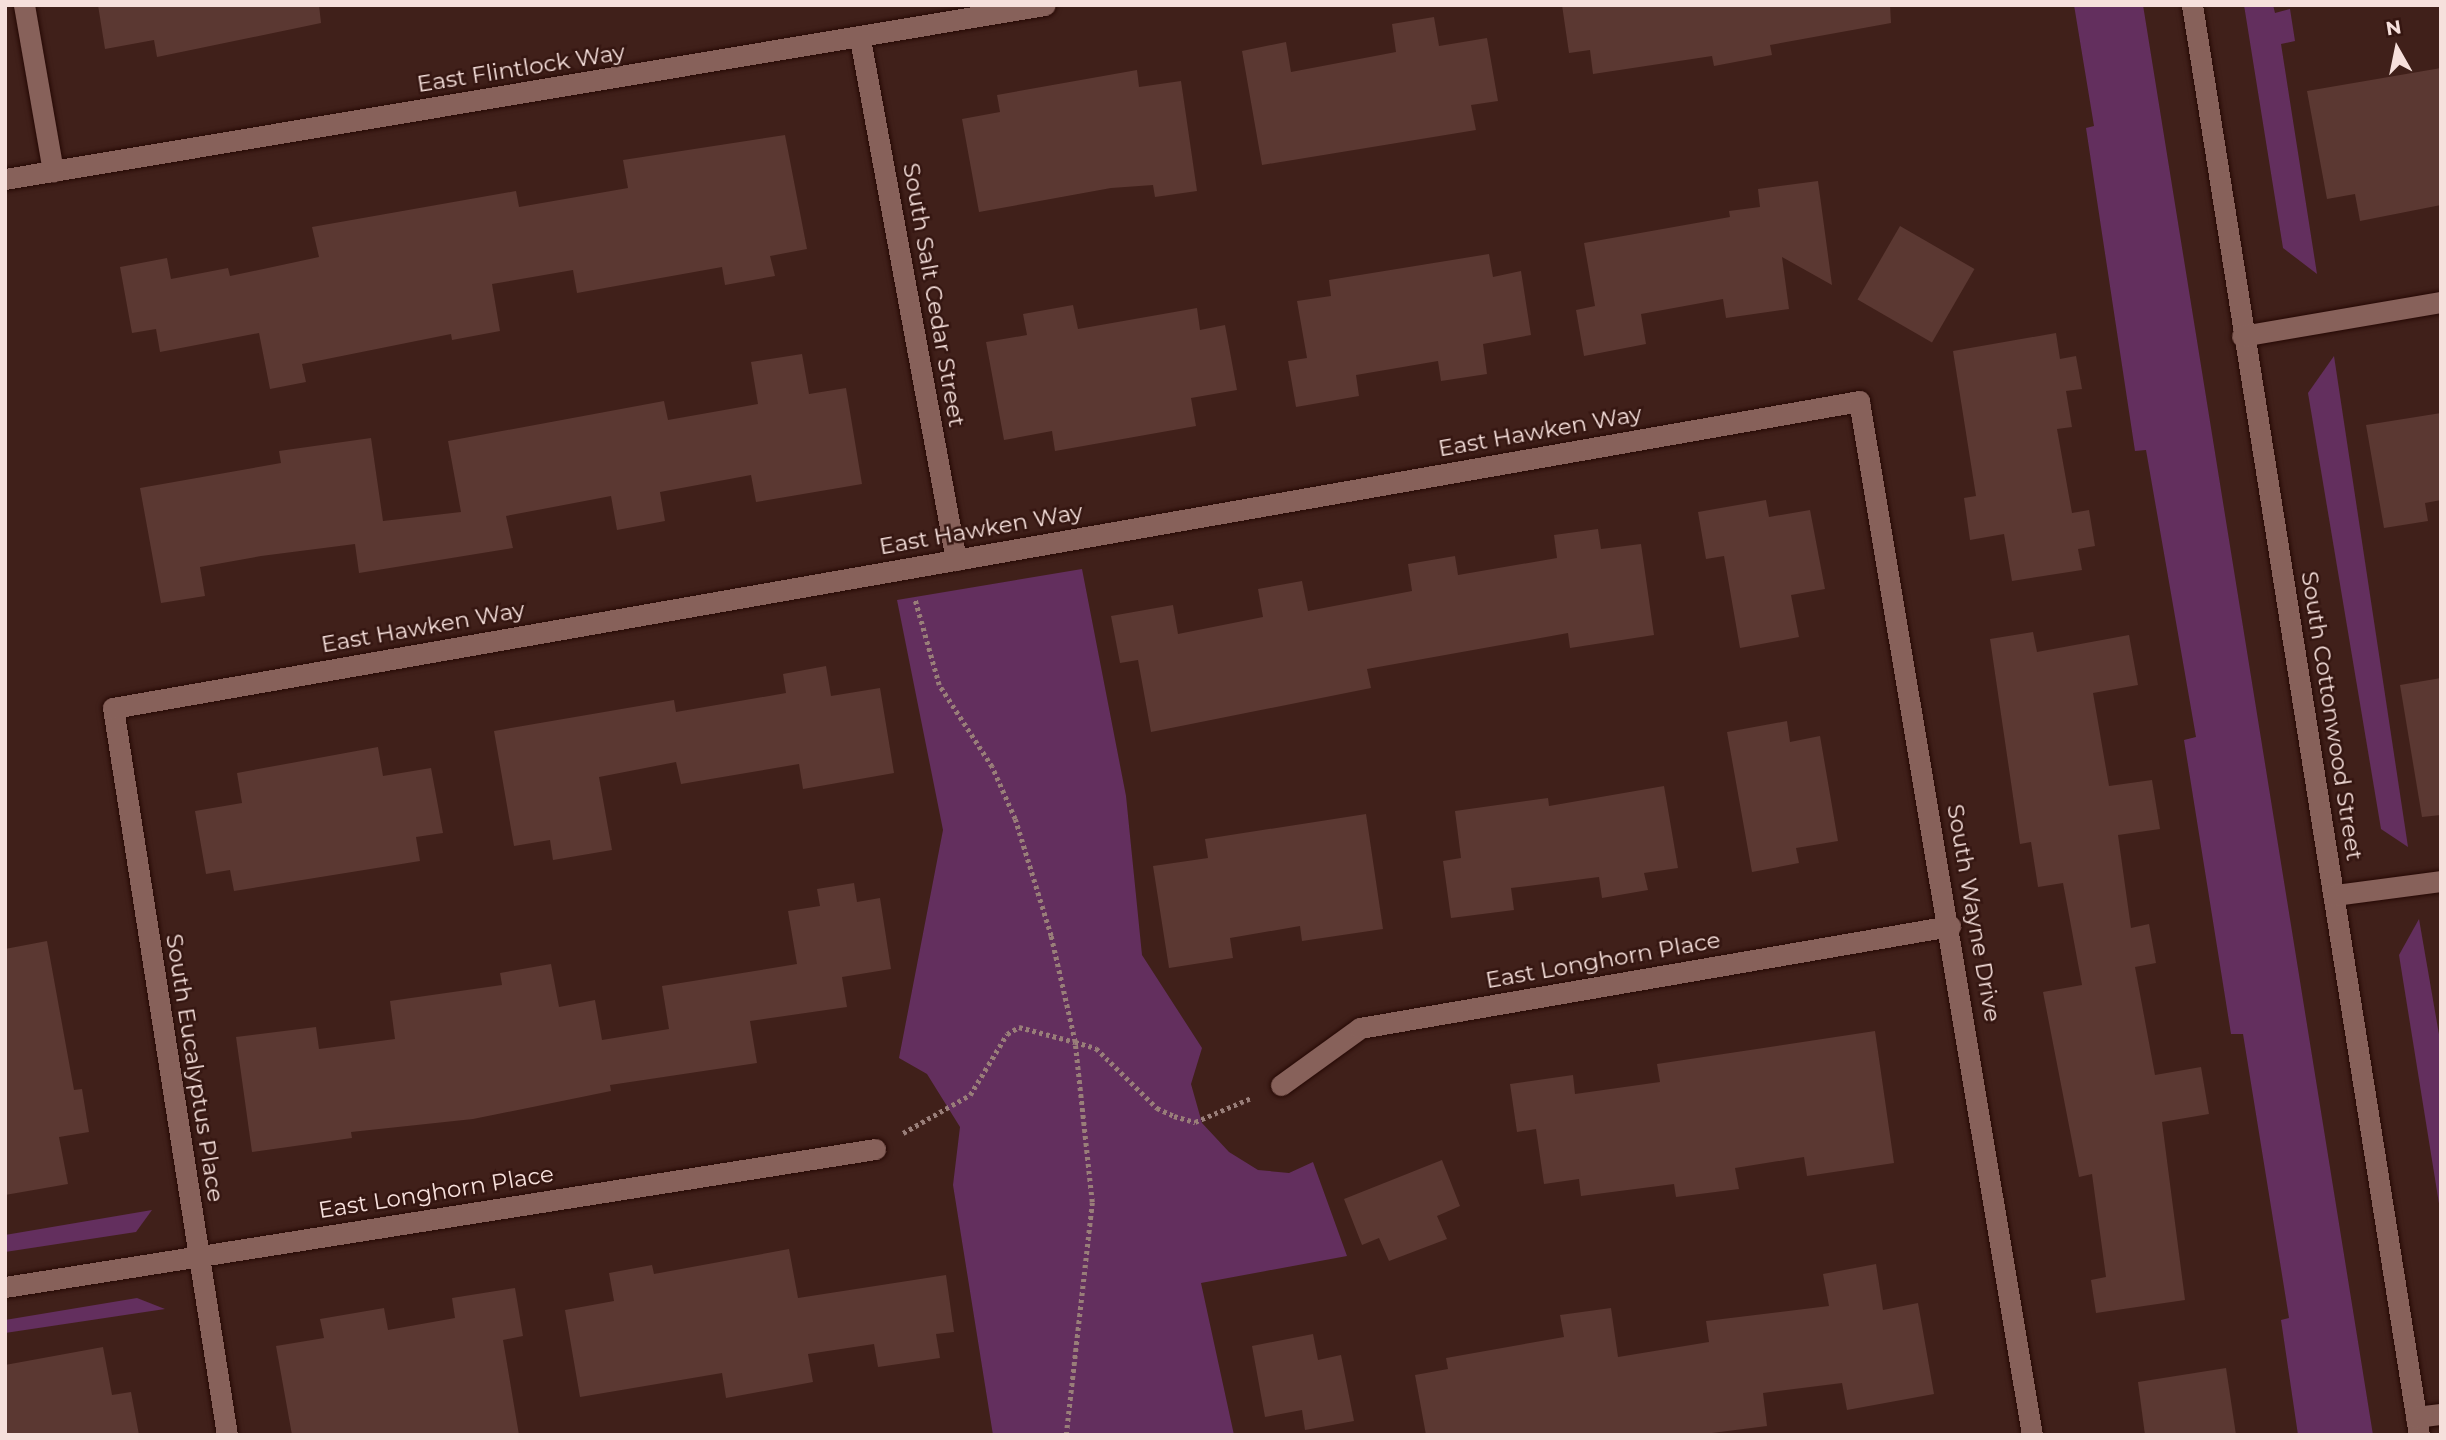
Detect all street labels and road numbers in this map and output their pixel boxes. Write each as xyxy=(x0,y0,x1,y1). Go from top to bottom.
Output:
street label: East Flintlock Way xyxy=(415,38,627,98)
street label: South Salt Cedar Street xyxy=(897,161,971,429)
street label: East Hawken Way xyxy=(1436,400,1644,462)
street label: East Hawken Way xyxy=(877,498,1085,560)
street label: South Cottonwood Street xyxy=(2295,569,2369,863)
street label: East Hawken Way xyxy=(319,596,527,658)
street label: South Wayne Drive xyxy=(1941,802,2007,1024)
street label: East Longhorn Place xyxy=(1483,926,1723,994)
street label: South Eucalyptus Place xyxy=(160,932,230,1204)
street label: East Longhorn Place xyxy=(316,1160,556,1224)

